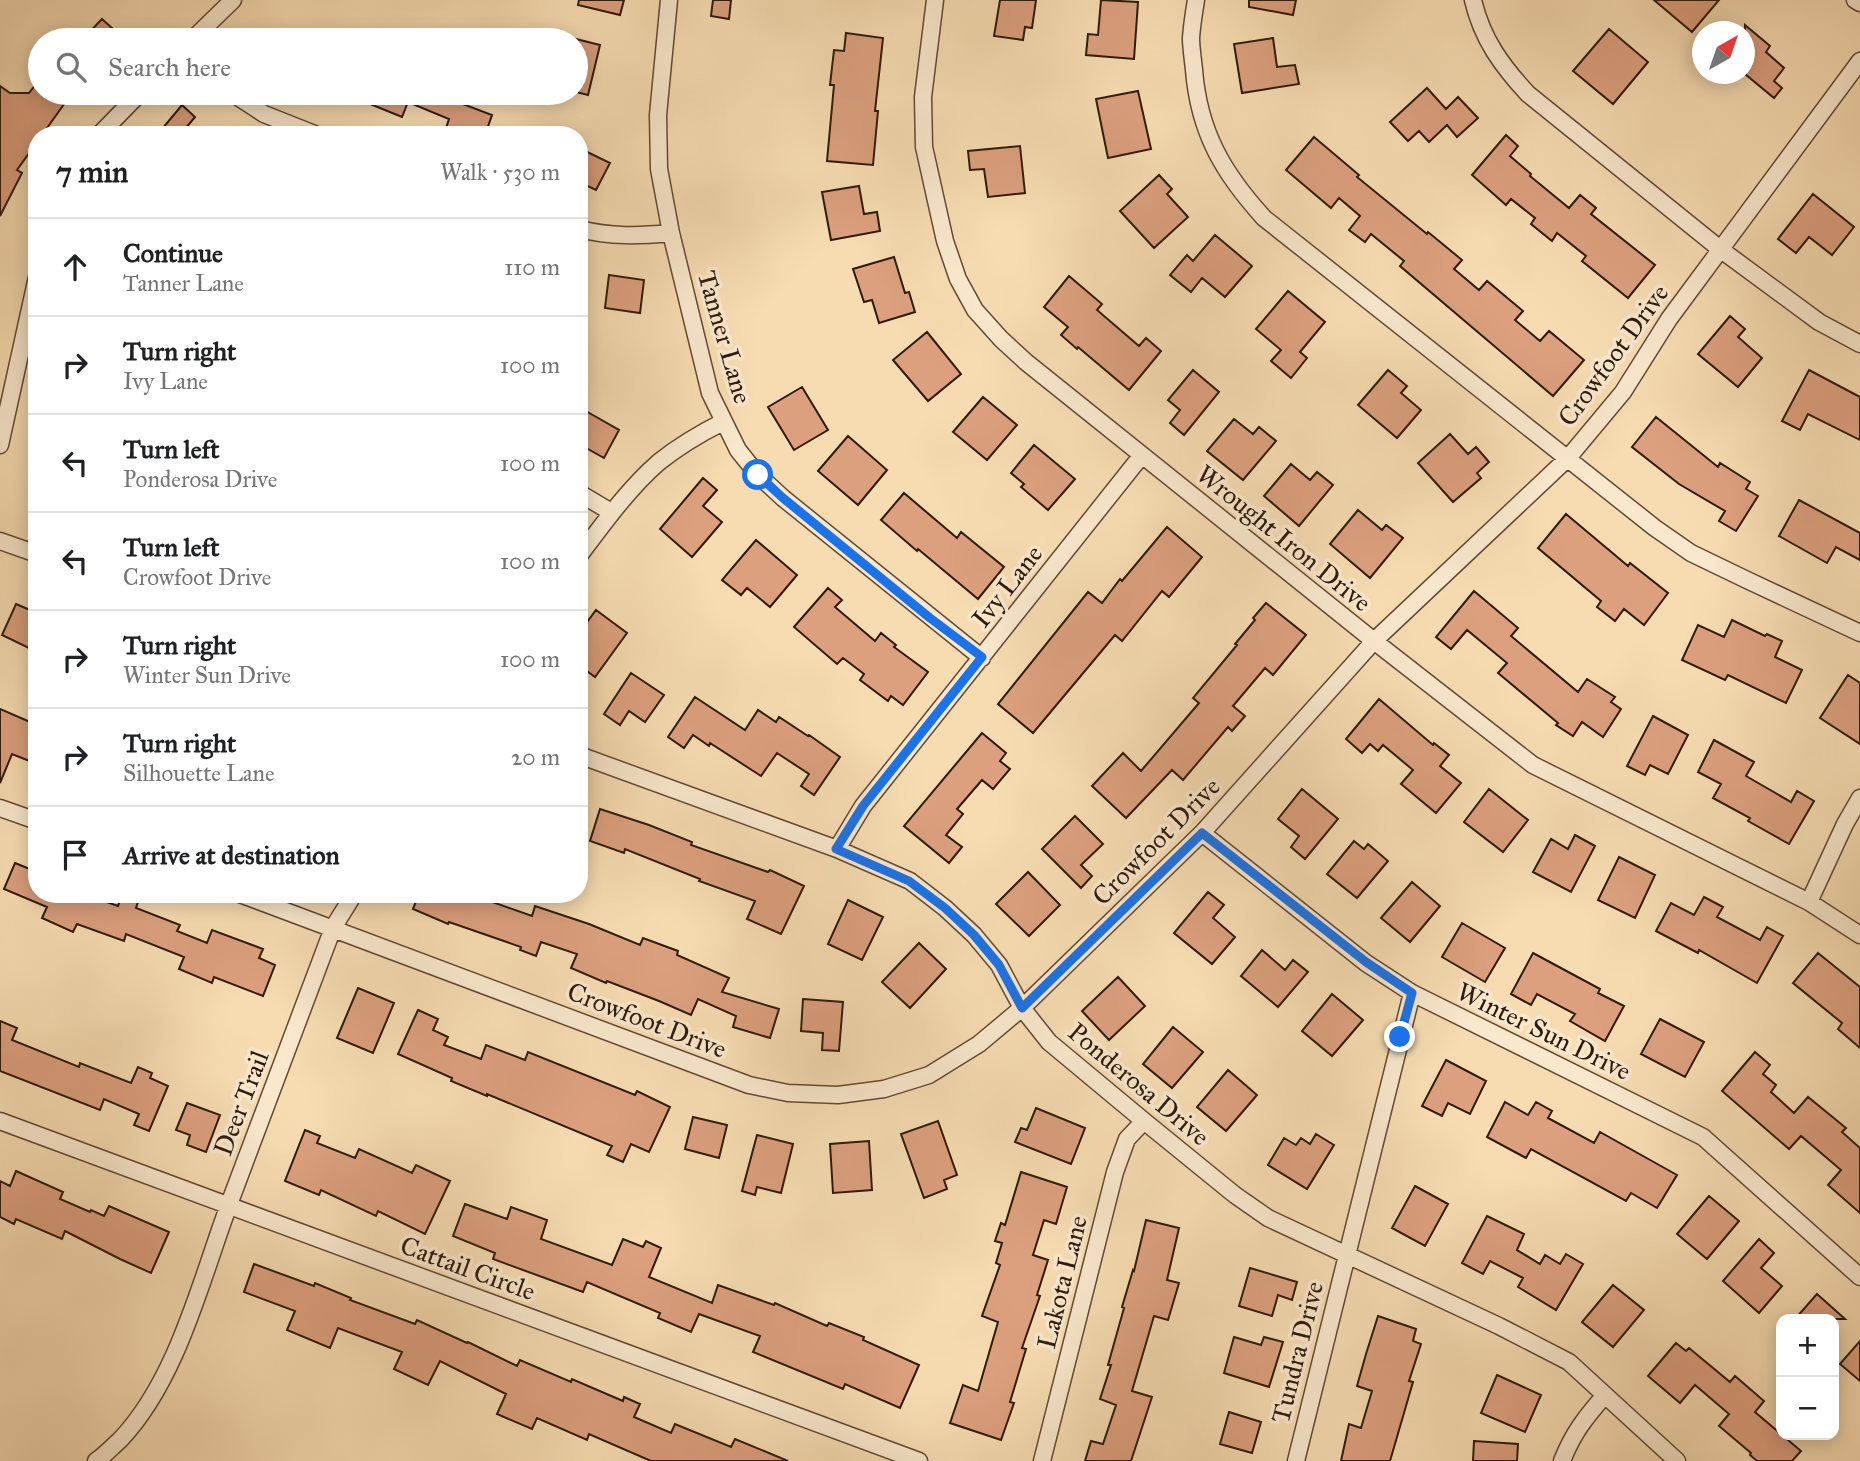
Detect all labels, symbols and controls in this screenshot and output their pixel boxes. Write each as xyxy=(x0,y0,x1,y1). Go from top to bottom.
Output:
north arrow xyxy=(1692,21,1755,84)
search box xyxy=(28,28,588,105)
icon: search xyxy=(52,48,90,86)
text: Search here xyxy=(108,51,231,83)
text: 7 min xyxy=(56,154,128,190)
text: Walk · 530 m xyxy=(440,158,560,186)
text: Continue xyxy=(123,237,223,269)
icon: ahead xyxy=(56,248,94,286)
text: 110 m xyxy=(504,253,560,281)
street label: Tanner Lane xyxy=(691,267,759,407)
text: Tanner Lane xyxy=(123,269,244,297)
street label: Crowfoot Drive xyxy=(1551,278,1675,432)
text: Turn right xyxy=(123,335,236,367)
icon: right xyxy=(56,346,94,384)
text: 100 m xyxy=(500,351,560,379)
text: Ivy Lane xyxy=(123,367,208,395)
text: Turn left xyxy=(123,433,219,465)
icon: left xyxy=(56,444,94,482)
text: 100 m xyxy=(500,449,560,477)
street label: Wrought Iron Drive xyxy=(1190,458,1378,618)
route start xyxy=(742,459,773,490)
text: Ponderosa Drive xyxy=(123,465,277,493)
text: Turn left xyxy=(123,531,219,563)
street label: Ivy Lane xyxy=(965,538,1049,634)
icon: left xyxy=(56,542,94,580)
text: 100 m xyxy=(500,547,560,575)
text: Crowfoot Drive xyxy=(123,563,271,591)
text: Turn right xyxy=(123,629,236,661)
icon: right xyxy=(56,640,94,678)
text: 100 m xyxy=(500,645,560,673)
text: Winter Sun Drive xyxy=(123,661,291,689)
text: Turn right xyxy=(123,727,236,759)
icon: right xyxy=(56,738,94,776)
text: 20 m xyxy=(511,743,560,771)
text: Silhouette Lane xyxy=(123,759,275,787)
street label: Crowfoot Drive xyxy=(1085,770,1227,912)
icon: arrive xyxy=(56,836,94,874)
text: Arrive at destination xyxy=(123,839,340,871)
street label: Crowfoot Drive xyxy=(563,975,731,1065)
street label: Winter Sun Drive xyxy=(1452,975,1636,1087)
street label: Ponderosa Drive xyxy=(1062,1016,1216,1152)
route end xyxy=(1384,1021,1415,1052)
street label: Deer Trail xyxy=(206,1046,276,1160)
street label: Lakota Lane xyxy=(1030,1212,1094,1352)
street label: Cattail Circle xyxy=(396,1229,540,1307)
street label: Tundra Drive xyxy=(1264,1278,1330,1426)
map controls xyxy=(1776,1314,1839,1440)
button: + xyxy=(1776,1314,1839,1377)
button: − xyxy=(1776,1377,1839,1440)

